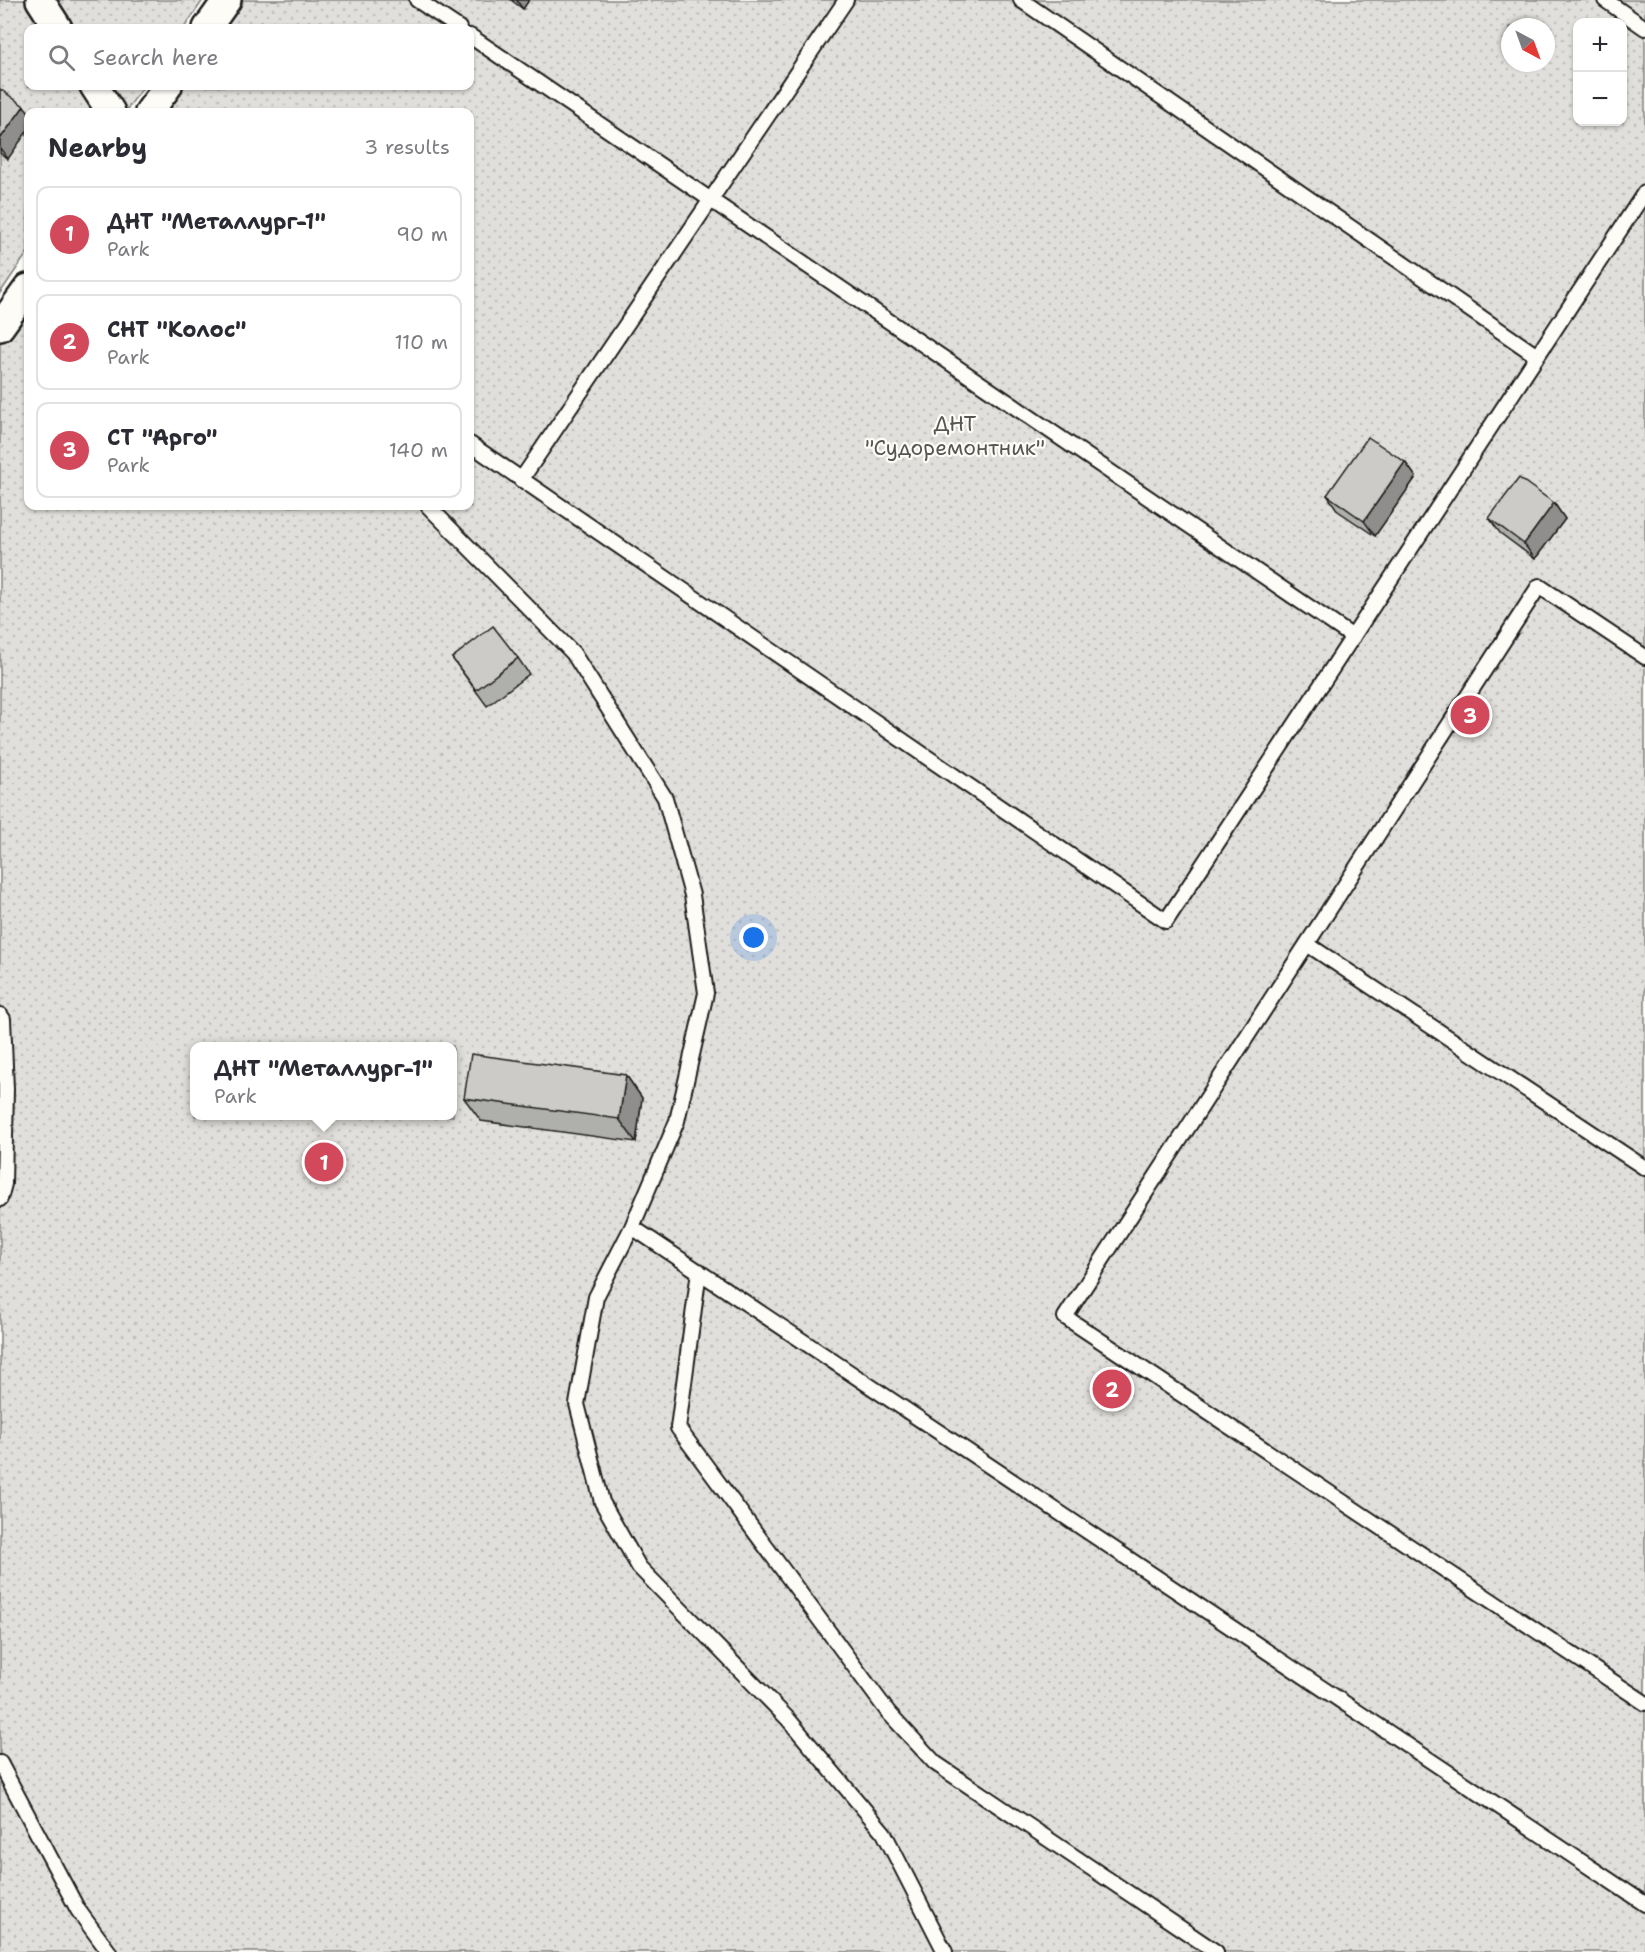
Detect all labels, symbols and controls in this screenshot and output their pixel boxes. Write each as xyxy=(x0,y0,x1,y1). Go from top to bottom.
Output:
north arrow xyxy=(1501,18,1555,72)
map controls xyxy=(1573,18,1627,126)
button: + xyxy=(1573,18,1627,72)
search box xyxy=(24,24,474,90)
icon: search xyxy=(45,41,78,74)
text: Search here xyxy=(93,43,219,72)
button: − xyxy=(1573,72,1627,126)
text: Nearby xyxy=(48,130,147,165)
text: 3 results xyxy=(364,134,450,160)
text: ДНТ "Металлург-1" xyxy=(107,207,326,236)
text: 1 xyxy=(65,221,74,247)
text: 90 m xyxy=(396,221,448,247)
text: Park xyxy=(107,236,150,262)
text: СНТ "Колос" xyxy=(107,315,246,344)
text: 2 xyxy=(63,329,77,355)
text: 110 m xyxy=(394,329,448,355)
text: Park xyxy=(107,344,150,370)
park label: ДНТ "Судоремонтник" xyxy=(865,410,1045,462)
text: СТ "Арго" xyxy=(107,423,217,452)
text: 3 xyxy=(63,437,77,463)
text: 140 m xyxy=(389,437,448,463)
text: Park xyxy=(107,452,150,478)
pin: 3 xyxy=(1450,692,1490,738)
your location xyxy=(739,923,768,952)
popup xyxy=(190,1042,457,1120)
text: ДНТ "Металлург-1" xyxy=(214,1054,433,1083)
text: Park xyxy=(214,1083,257,1109)
pin: 1 xyxy=(304,1140,344,1184)
pin: 2 xyxy=(1092,1366,1132,1412)

